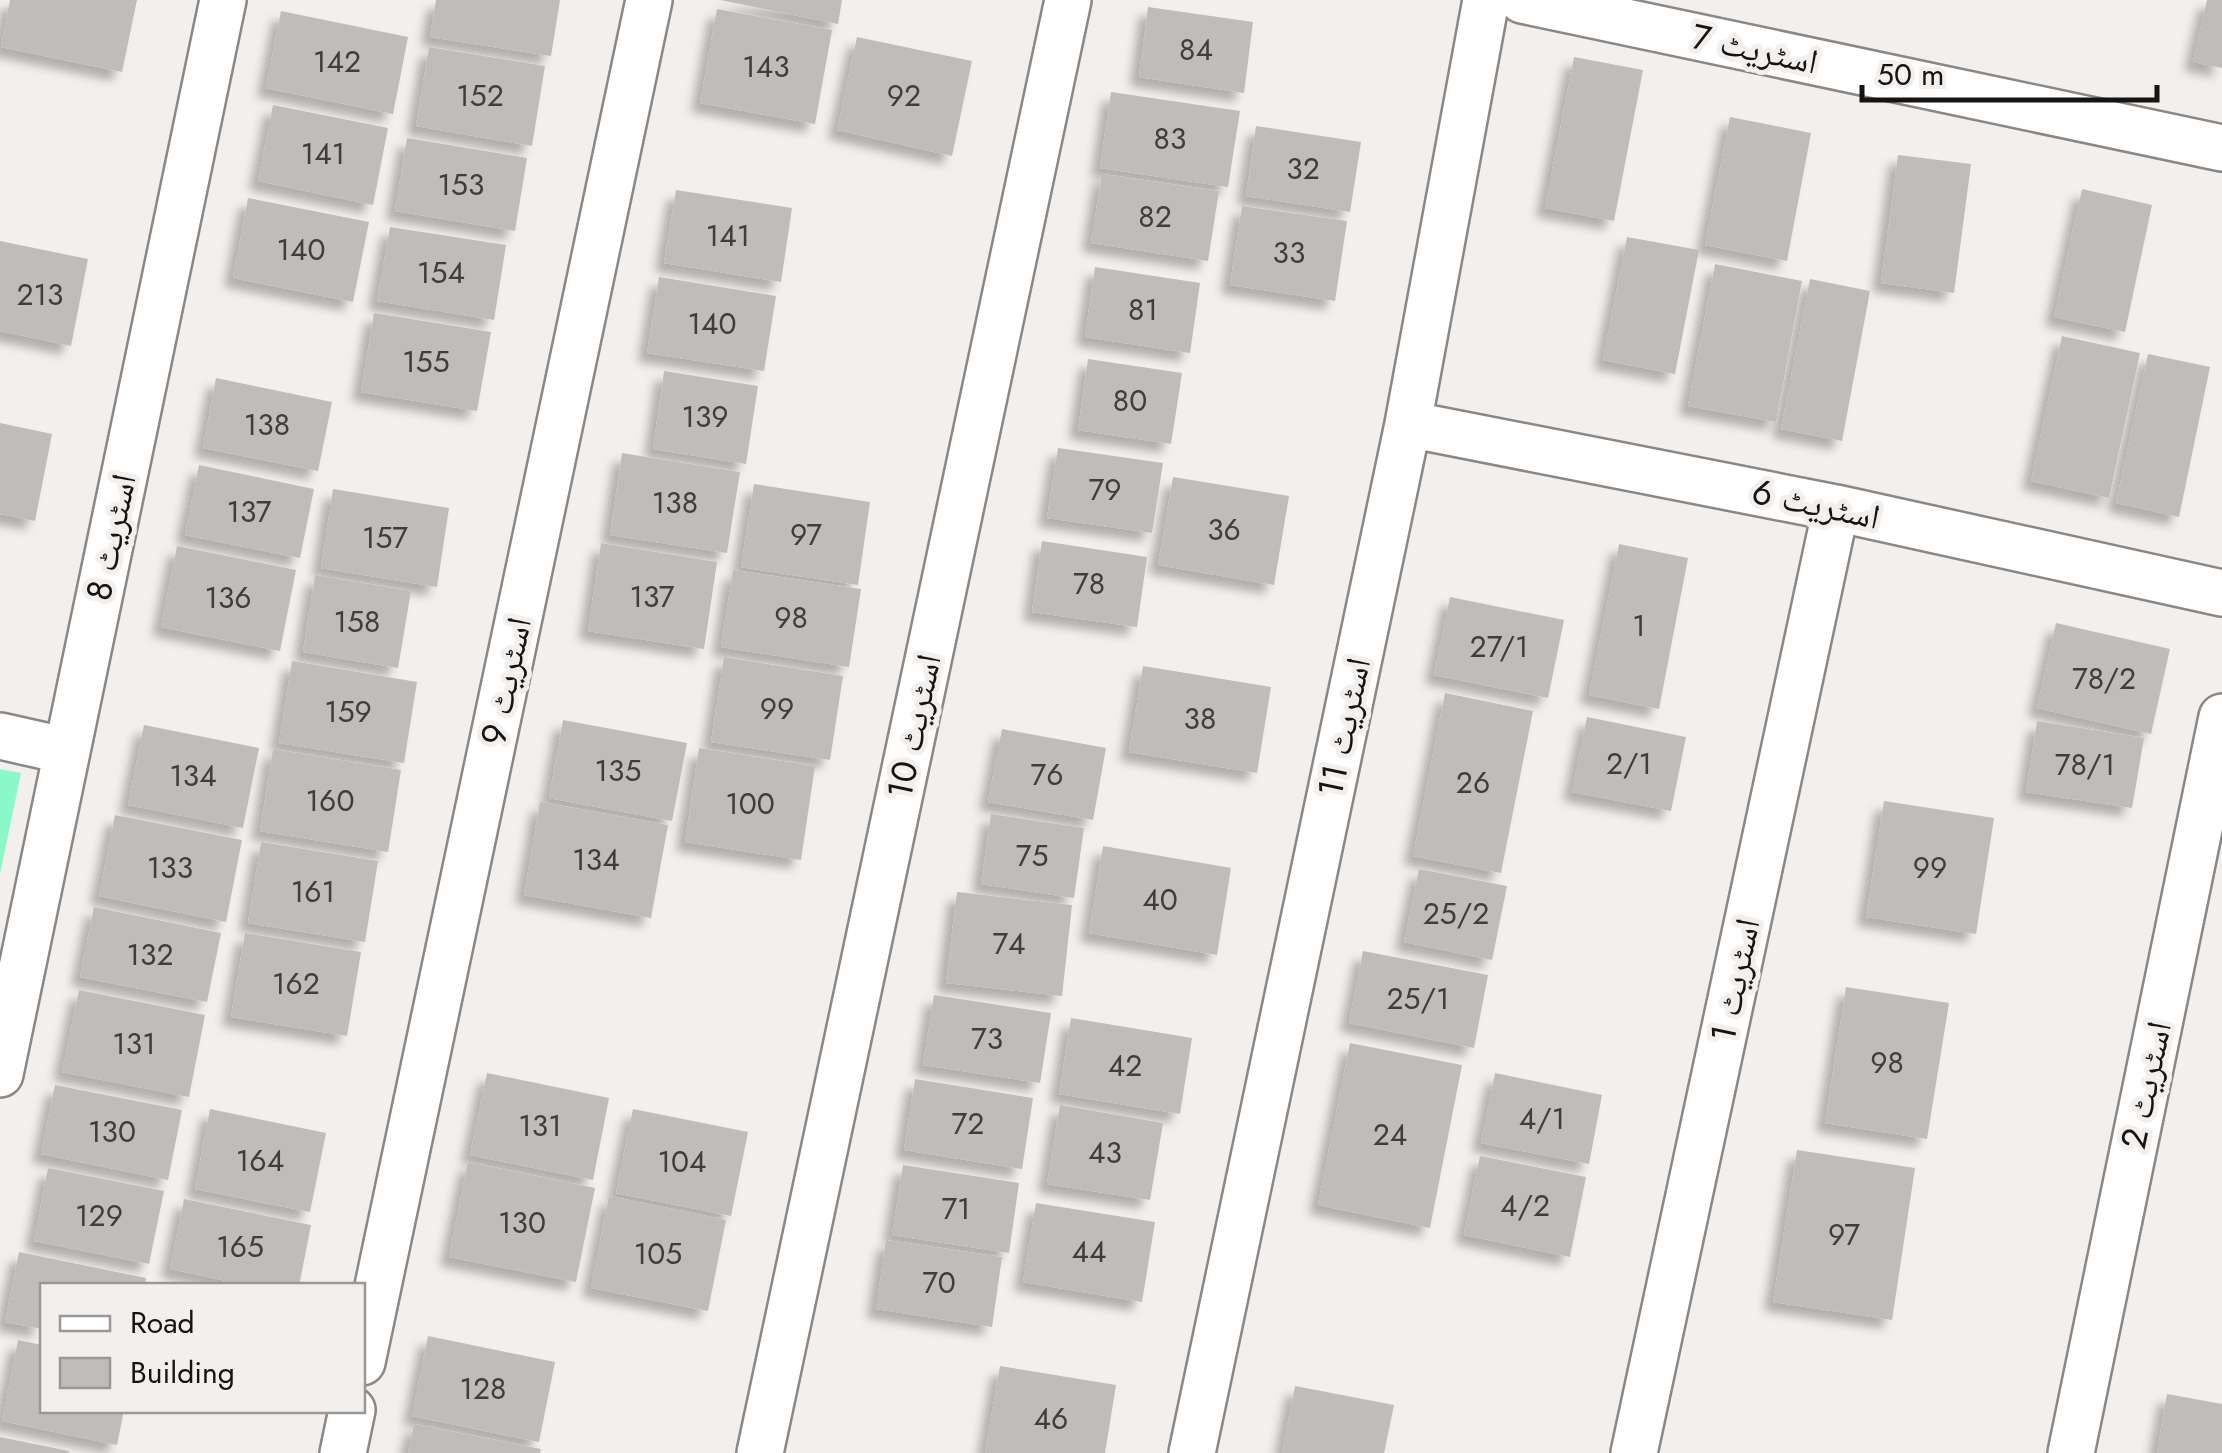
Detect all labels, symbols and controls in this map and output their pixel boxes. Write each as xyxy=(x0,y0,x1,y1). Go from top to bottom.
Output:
street label: اسٹریٹ 7 xyxy=(1687,11,1823,87)
house number: 84 xyxy=(1179,28,1213,71)
house number: 142 xyxy=(313,40,361,83)
scale bar xyxy=(1862,40,2157,102)
house number: 143 xyxy=(742,45,790,88)
text: 50 m xyxy=(1877,53,1944,96)
house number: 152 xyxy=(456,74,504,117)
house number: 92 xyxy=(887,74,921,117)
house number: 83 xyxy=(1154,117,1186,160)
house number: 141 xyxy=(301,132,345,175)
house number: 32 xyxy=(1286,147,1320,190)
house number: 153 xyxy=(438,163,484,206)
house number: 82 xyxy=(1138,195,1172,238)
house number: 141 xyxy=(706,214,750,257)
house number: 140 xyxy=(277,228,326,271)
house number: 33 xyxy=(1273,231,1305,274)
house number: 154 xyxy=(417,251,465,294)
house number: 213 xyxy=(17,273,63,316)
house number: 81 xyxy=(1128,288,1158,331)
house number: 140 xyxy=(688,302,737,345)
house number: 155 xyxy=(402,340,450,383)
house number: 80 xyxy=(1113,379,1147,422)
house number: 139 xyxy=(681,395,729,438)
house number: 138 xyxy=(244,403,290,446)
street label: اسٹریٹ 6 xyxy=(1748,466,1884,542)
house number: 79 xyxy=(1088,468,1122,511)
street label: اسٹریٹ 8 xyxy=(73,469,149,605)
house number: 138 xyxy=(652,481,698,524)
house number: 137 xyxy=(226,490,272,533)
house number: 36 xyxy=(1207,508,1241,551)
house number: 97 xyxy=(790,513,822,556)
house number: 157 xyxy=(362,516,408,559)
house number: 78 xyxy=(1073,562,1105,605)
house number: 137 xyxy=(629,575,675,618)
house number: 136 xyxy=(204,576,252,619)
house number: 98 xyxy=(774,596,808,639)
house number: 158 xyxy=(334,600,380,643)
house number: 1 xyxy=(1632,604,1646,647)
street label: اسٹریٹ 9 xyxy=(468,613,544,749)
house number: 27/1 xyxy=(1470,625,1528,668)
street label: اسٹریٹ 10 xyxy=(874,649,954,803)
street label: اسٹریٹ 11 xyxy=(1305,653,1383,801)
house number: 78/2 xyxy=(2072,657,2136,700)
house number: 99 xyxy=(760,687,794,730)
house number: 159 xyxy=(324,690,372,733)
house number: 38 xyxy=(1184,697,1216,740)
house number: 2/1 xyxy=(1606,742,1652,785)
house number: 78/1 xyxy=(2055,743,2115,786)
house number: 135 xyxy=(595,749,641,792)
house number: 76 xyxy=(1030,753,1064,796)
house number: 134 xyxy=(169,754,217,797)
house number: 26 xyxy=(1456,761,1490,804)
house number: 160 xyxy=(306,779,354,822)
house number: 100 xyxy=(725,782,775,825)
house number: 75 xyxy=(1016,834,1048,877)
house number: 134 xyxy=(572,838,620,881)
house number: 133 xyxy=(147,846,193,889)
house number: 99 xyxy=(1913,846,1947,889)
house number: 161 xyxy=(291,870,335,913)
house number: 40 xyxy=(1142,878,1178,921)
house number: 25/2 xyxy=(1423,892,1489,935)
street label: اسٹریٹ 1 xyxy=(1698,914,1772,1046)
house number: 74 xyxy=(992,922,1026,965)
house number: 132 xyxy=(127,933,173,976)
house number: 162 xyxy=(272,962,320,1005)
house number: 25/1 xyxy=(1387,977,1449,1020)
house number: 73 xyxy=(971,1017,1003,1060)
street label: اسٹریٹ 2 xyxy=(2108,1017,2184,1153)
house number: 131 xyxy=(112,1022,156,1065)
house number: 98 xyxy=(1870,1041,1904,1084)
house number: 42 xyxy=(1108,1044,1142,1087)
house number: 4/1 xyxy=(1519,1097,1565,1140)
house number: 72 xyxy=(952,1102,984,1145)
house number: 131 xyxy=(518,1104,562,1147)
house number: 130 xyxy=(88,1110,136,1153)
house number: 24 xyxy=(1373,1113,1407,1156)
house number: 43 xyxy=(1088,1131,1122,1174)
house number: 164 xyxy=(236,1139,284,1182)
house number: 104 xyxy=(658,1140,707,1183)
house number: 4/2 xyxy=(1500,1184,1550,1227)
house number: 71 xyxy=(941,1187,971,1230)
house number: 129 xyxy=(75,1194,123,1237)
house number: 130 xyxy=(498,1201,546,1244)
house number: 97 xyxy=(1828,1213,1860,1256)
house number: 165 xyxy=(216,1225,264,1268)
house number: 44 xyxy=(1072,1230,1106,1273)
house number: 105 xyxy=(634,1232,682,1275)
house number: 70 xyxy=(922,1261,956,1304)
legend xyxy=(40,1283,365,1413)
text: Road xyxy=(130,1301,195,1344)
text: Building xyxy=(130,1351,235,1394)
house number: 128 xyxy=(460,1367,506,1410)
house number: 46 xyxy=(1034,1397,1068,1440)

